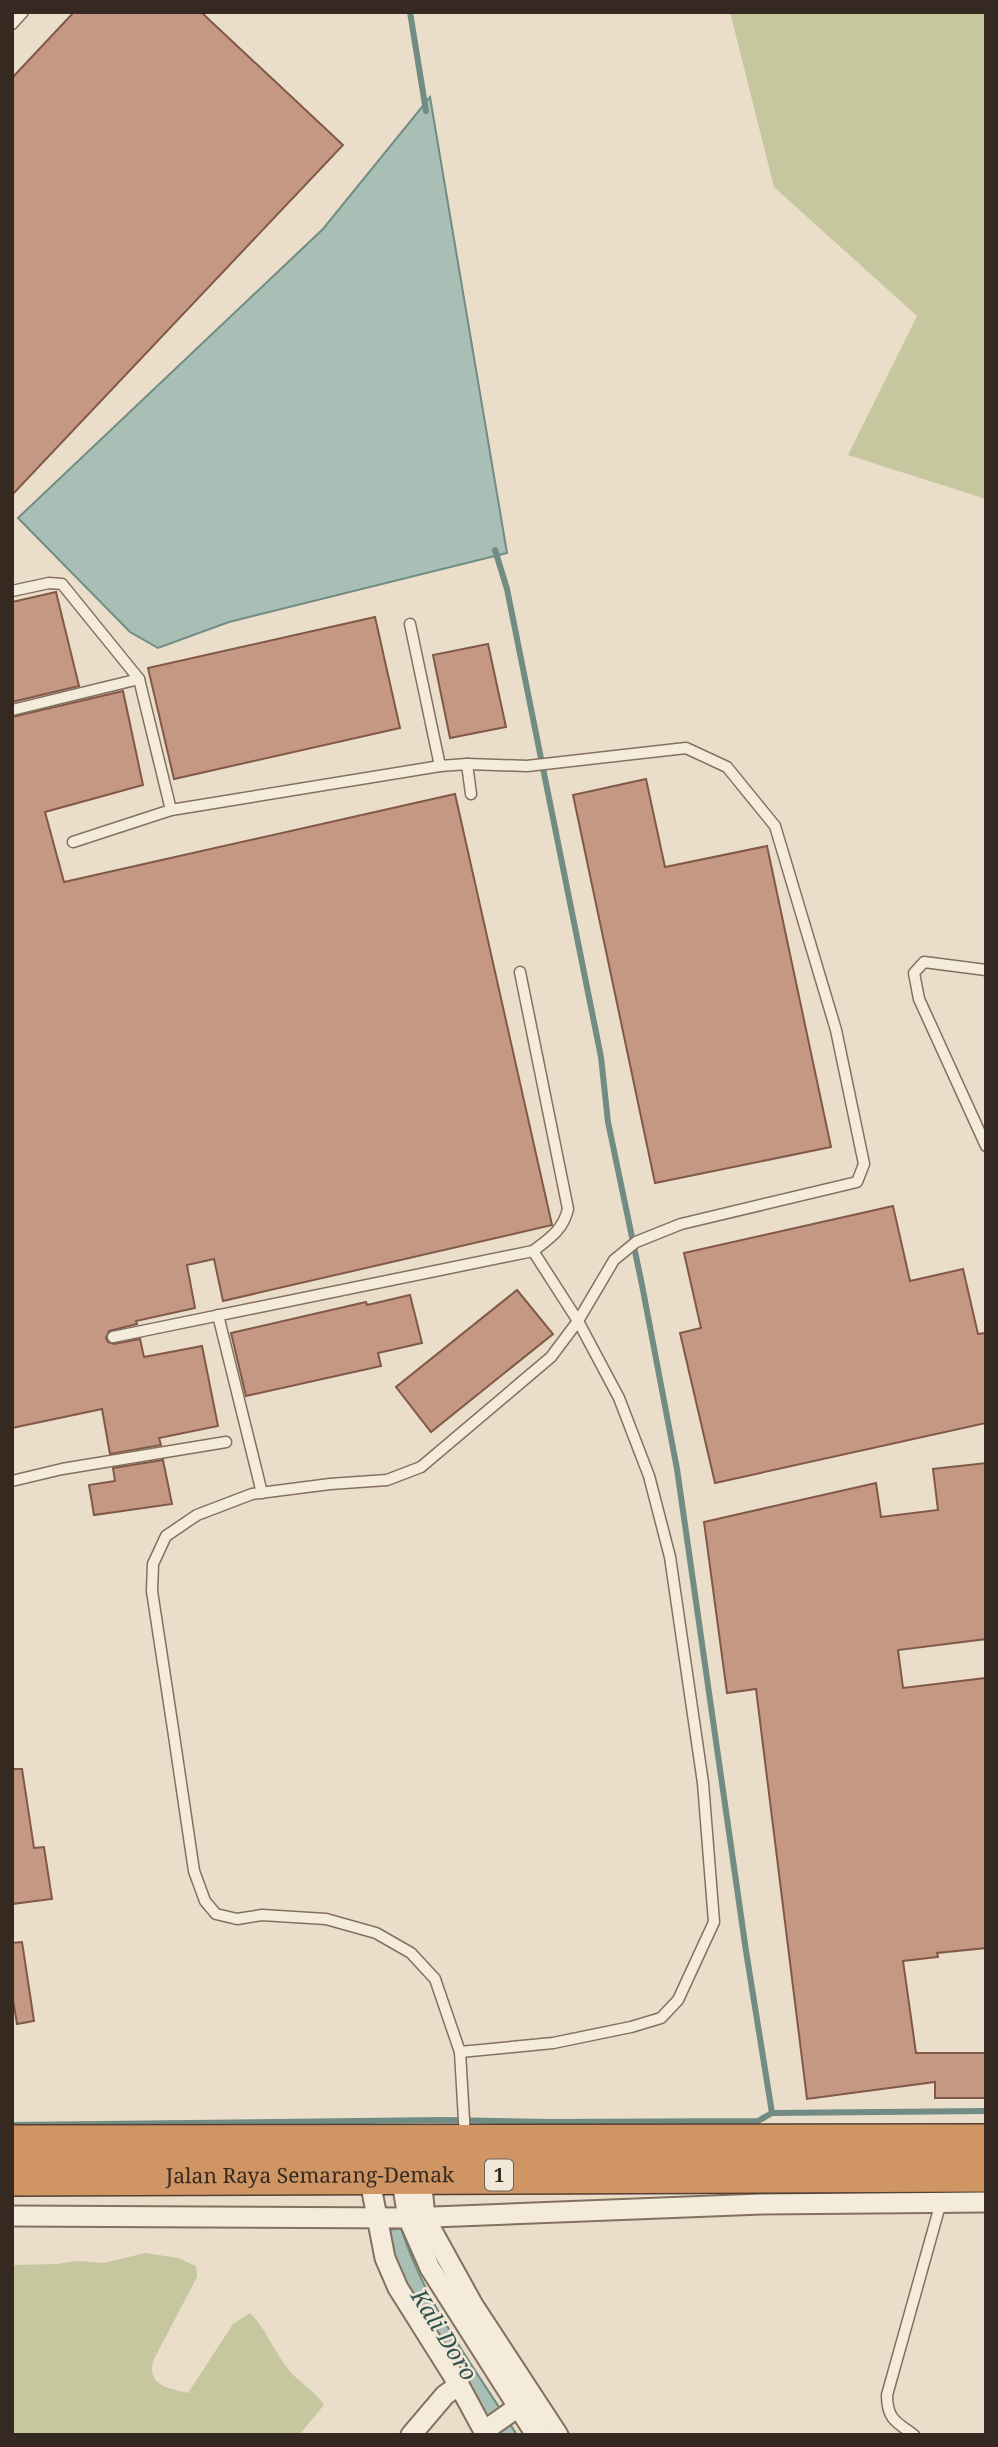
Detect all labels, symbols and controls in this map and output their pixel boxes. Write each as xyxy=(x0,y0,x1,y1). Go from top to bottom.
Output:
street label: Jalan Raya Semarang-Demak xyxy=(165,2160,455,2189)
road number: 1 xyxy=(485,2160,513,2190)
water label: Kali Doro xyxy=(404,2282,486,2387)

